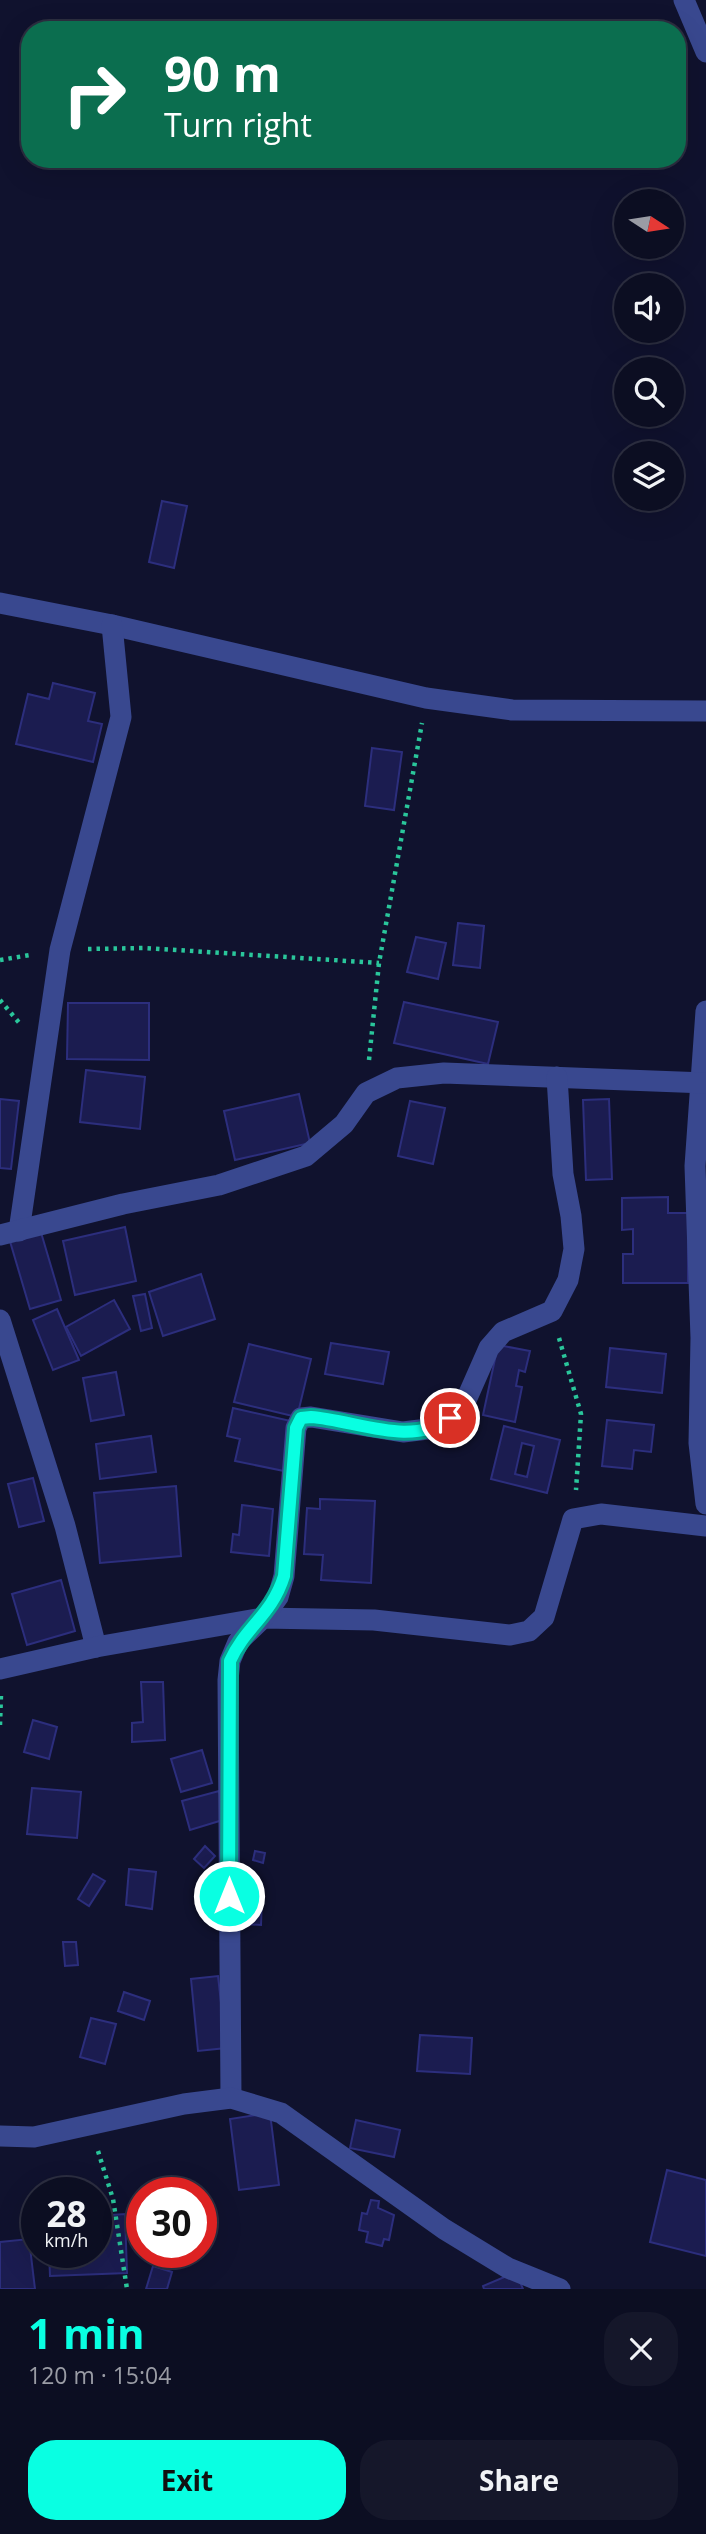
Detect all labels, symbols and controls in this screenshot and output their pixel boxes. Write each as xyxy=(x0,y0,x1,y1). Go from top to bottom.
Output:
text: 90 m xyxy=(164,40,281,106)
icon: right xyxy=(49,49,140,140)
text: Turn right xyxy=(164,103,312,146)
north arrow xyxy=(614,189,684,259)
map controls xyxy=(614,189,684,511)
button: sound xyxy=(614,273,684,343)
button: search xyxy=(614,357,684,427)
button: layers xyxy=(614,441,684,511)
pin xyxy=(420,1388,480,1448)
icon: arrive xyxy=(431,1399,469,1437)
position arrow xyxy=(192,1859,266,1933)
speed limit sign: 30 xyxy=(126,2177,217,2268)
text: 28 xyxy=(46,2190,87,2237)
text: km/h xyxy=(45,2228,88,2252)
text: 1 min xyxy=(28,2304,145,2361)
button: close xyxy=(604,2312,678,2386)
text: 120 m · 15:04 xyxy=(28,2359,171,2391)
button: Exit xyxy=(28,2440,346,2520)
button: Share xyxy=(360,2440,678,2520)

